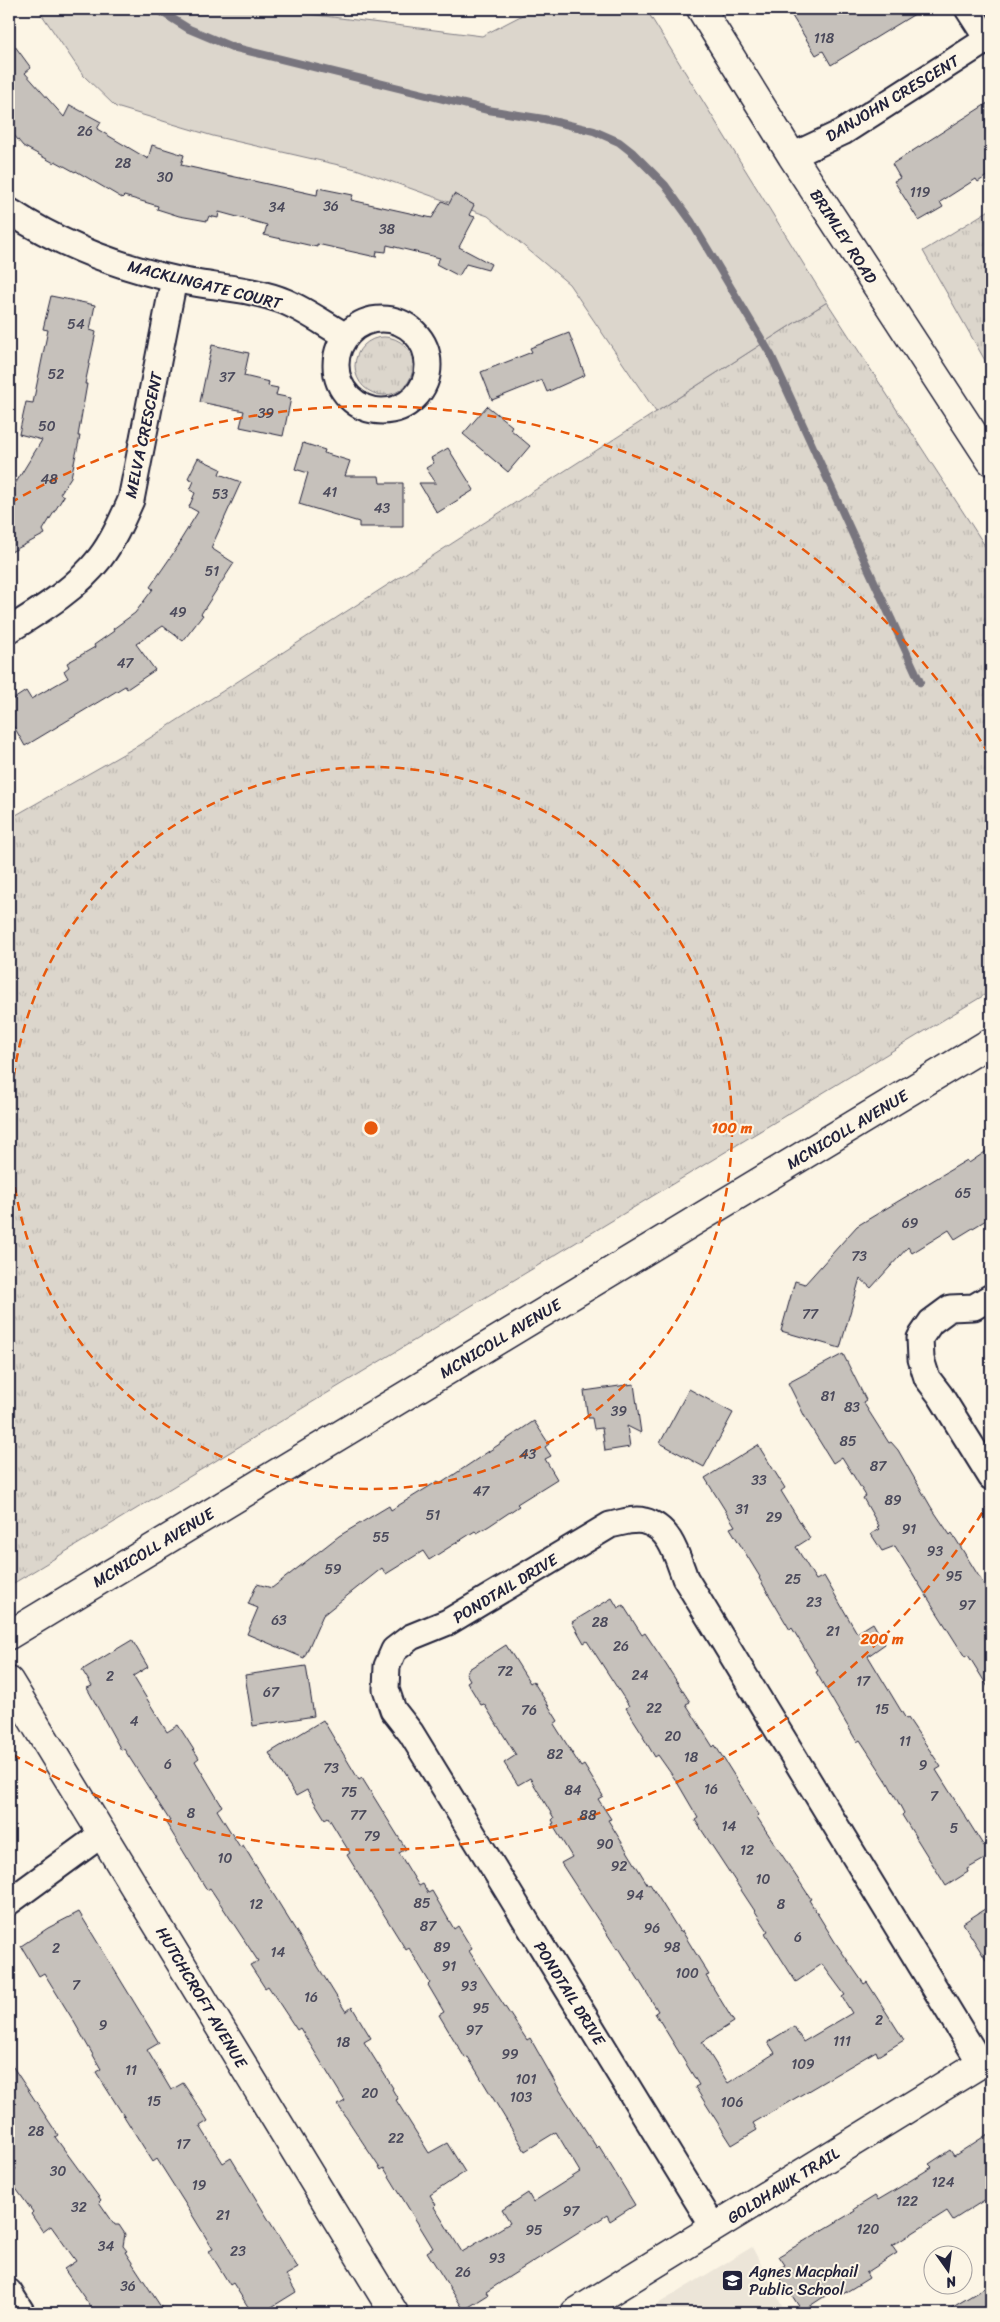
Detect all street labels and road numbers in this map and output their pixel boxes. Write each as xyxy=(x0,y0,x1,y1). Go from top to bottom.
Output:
street label: DANJOHN CRESCENT xyxy=(820,46,966,150)
street label: BRIMLEY ROAD xyxy=(802,183,885,290)
street label: MACKLINGATE COURT xyxy=(125,251,286,318)
street label: MELVA CRESCENT xyxy=(116,368,171,501)
street label: MCNICOLL AVENUE xyxy=(781,1081,915,1177)
street label: MCNICOLL AVENUE xyxy=(434,1290,568,1386)
street label: MCNICOLL AVENUE xyxy=(87,1499,221,1595)
street label: PONDTAIL DRIVE xyxy=(447,1545,565,1631)
street label: HUTCHCROFT AVENUE xyxy=(148,1921,256,2075)
street label: PONDTAIL DRIVE xyxy=(526,1935,614,2052)
street label: GOLDHAWK TRAIL xyxy=(721,2139,846,2232)

